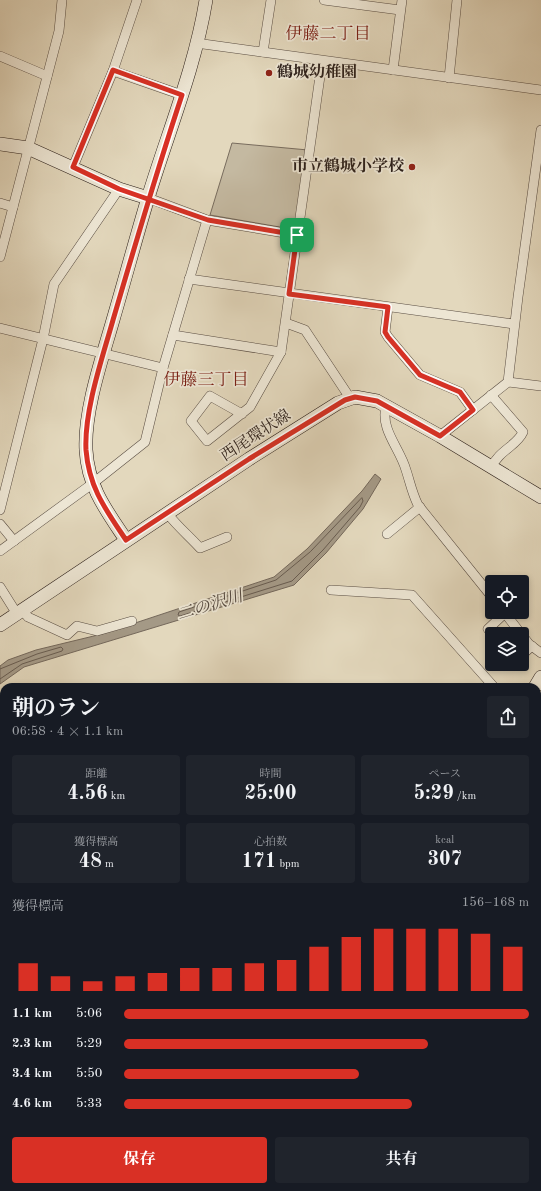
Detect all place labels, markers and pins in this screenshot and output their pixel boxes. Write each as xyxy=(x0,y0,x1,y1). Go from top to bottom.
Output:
place label: 鶴城幼稚園 xyxy=(277,63,357,81)
marker: 鶴城幼稚園 xyxy=(264,68,274,78)
place label: 市立鶴城小学校 xyxy=(292,157,405,175)
marker: 市立鶴城小学校 xyxy=(407,162,417,172)
pin xyxy=(280,218,314,252)

